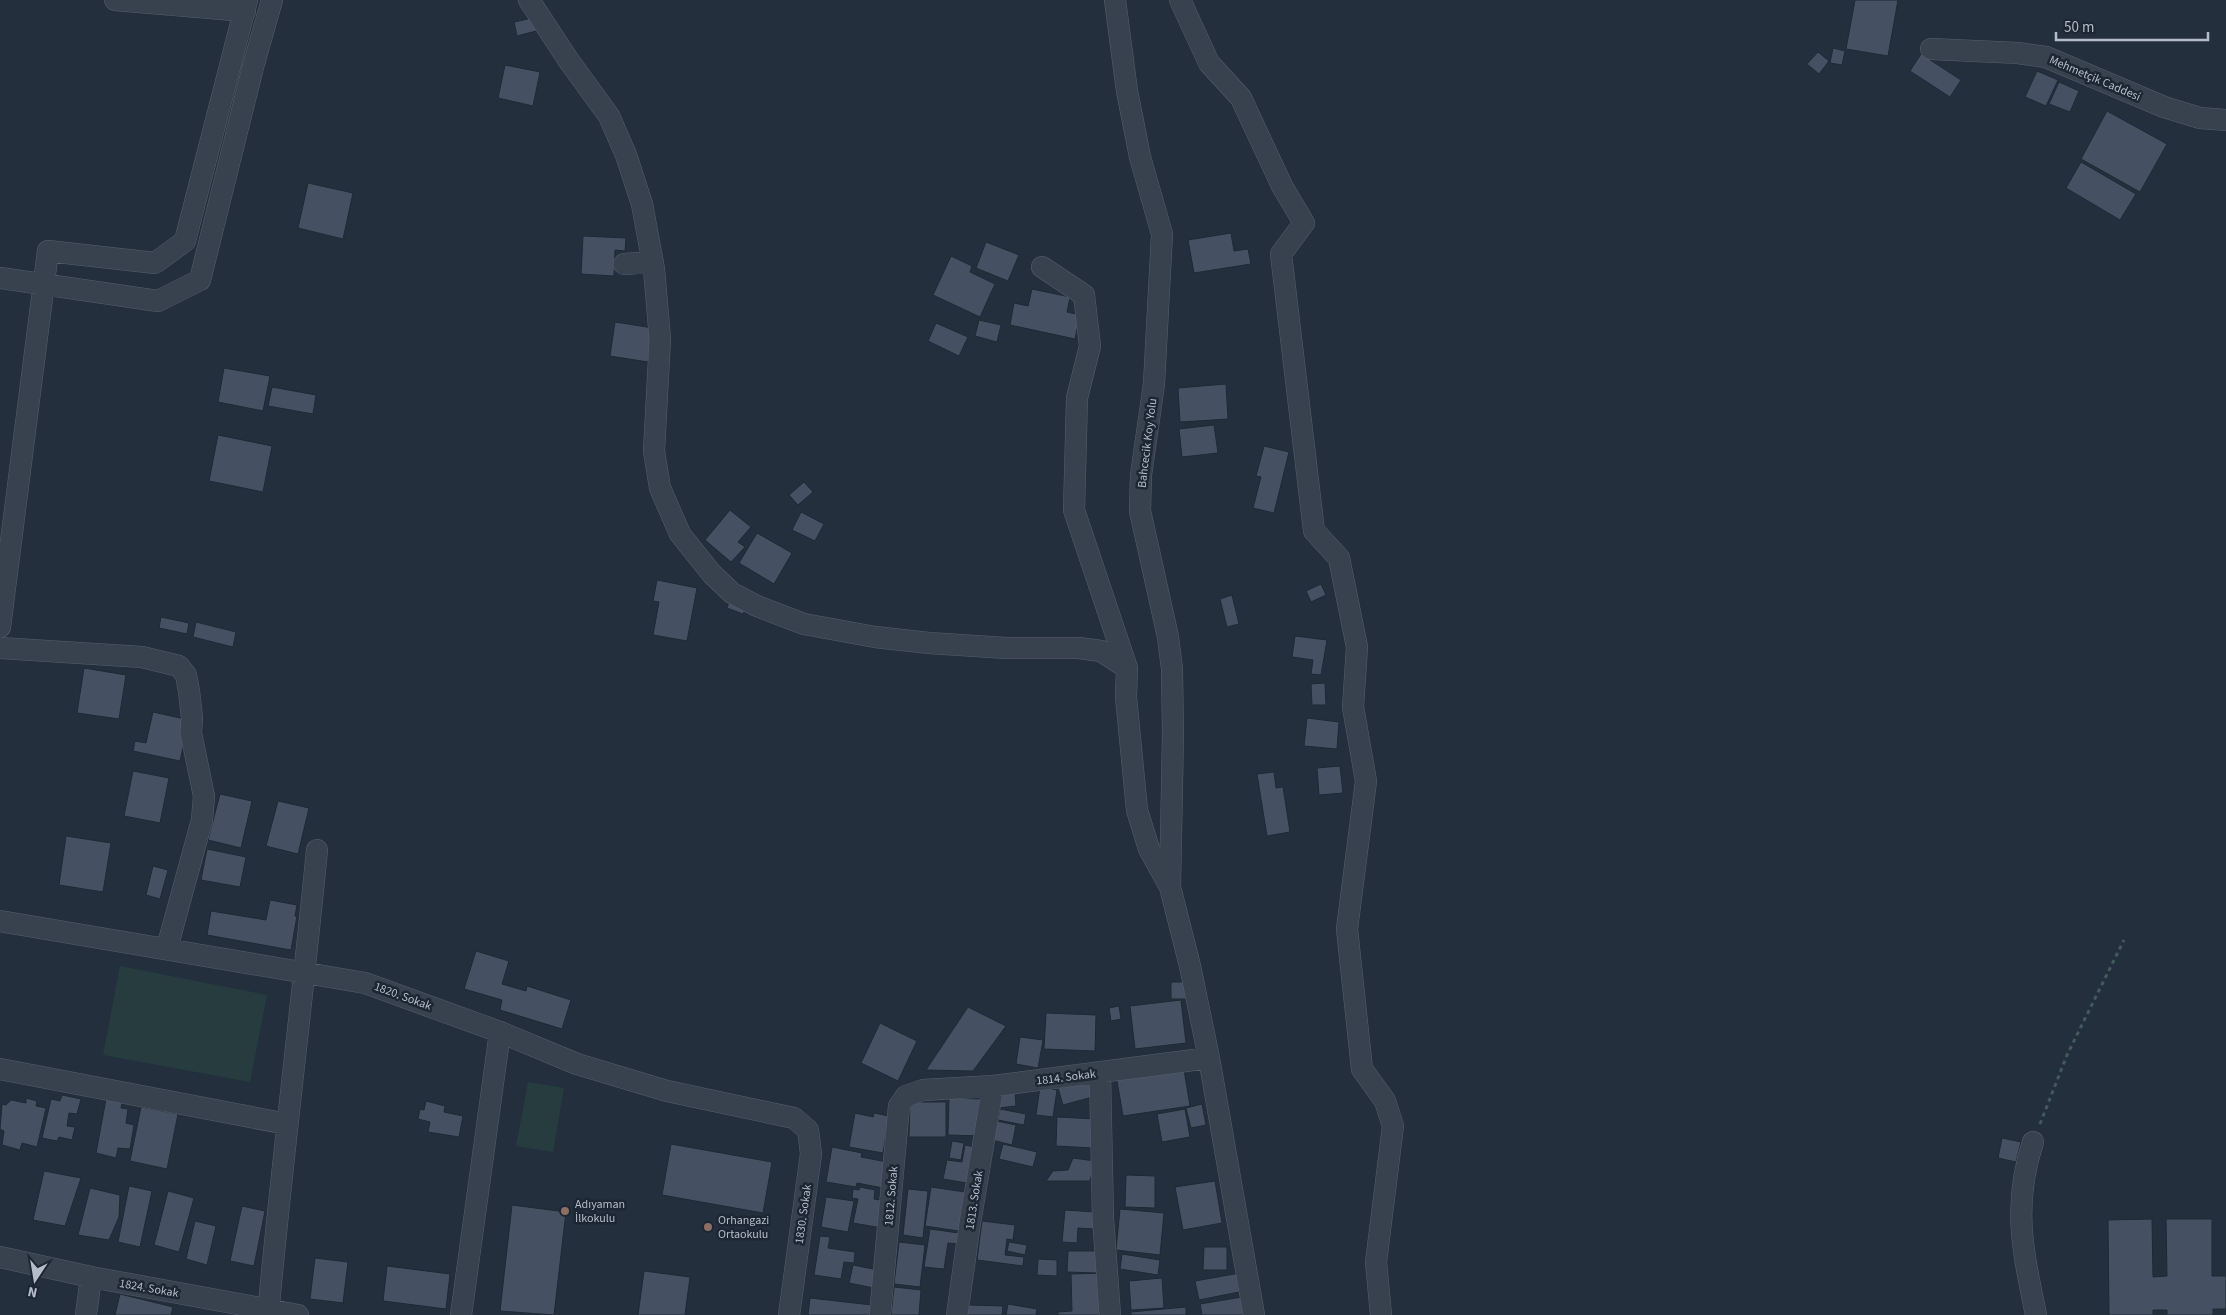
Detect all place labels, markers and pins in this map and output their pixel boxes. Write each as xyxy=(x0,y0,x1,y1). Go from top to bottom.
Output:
place label: Adıyaman İlkokulu xyxy=(575,1196,625,1227)
marker: Adıyaman İlkokulu xyxy=(559,1205,571,1217)
place label: Orhangazi Ortaokulu xyxy=(718,1212,769,1243)
marker: Orhangazi Ortaokulu xyxy=(702,1221,714,1233)

